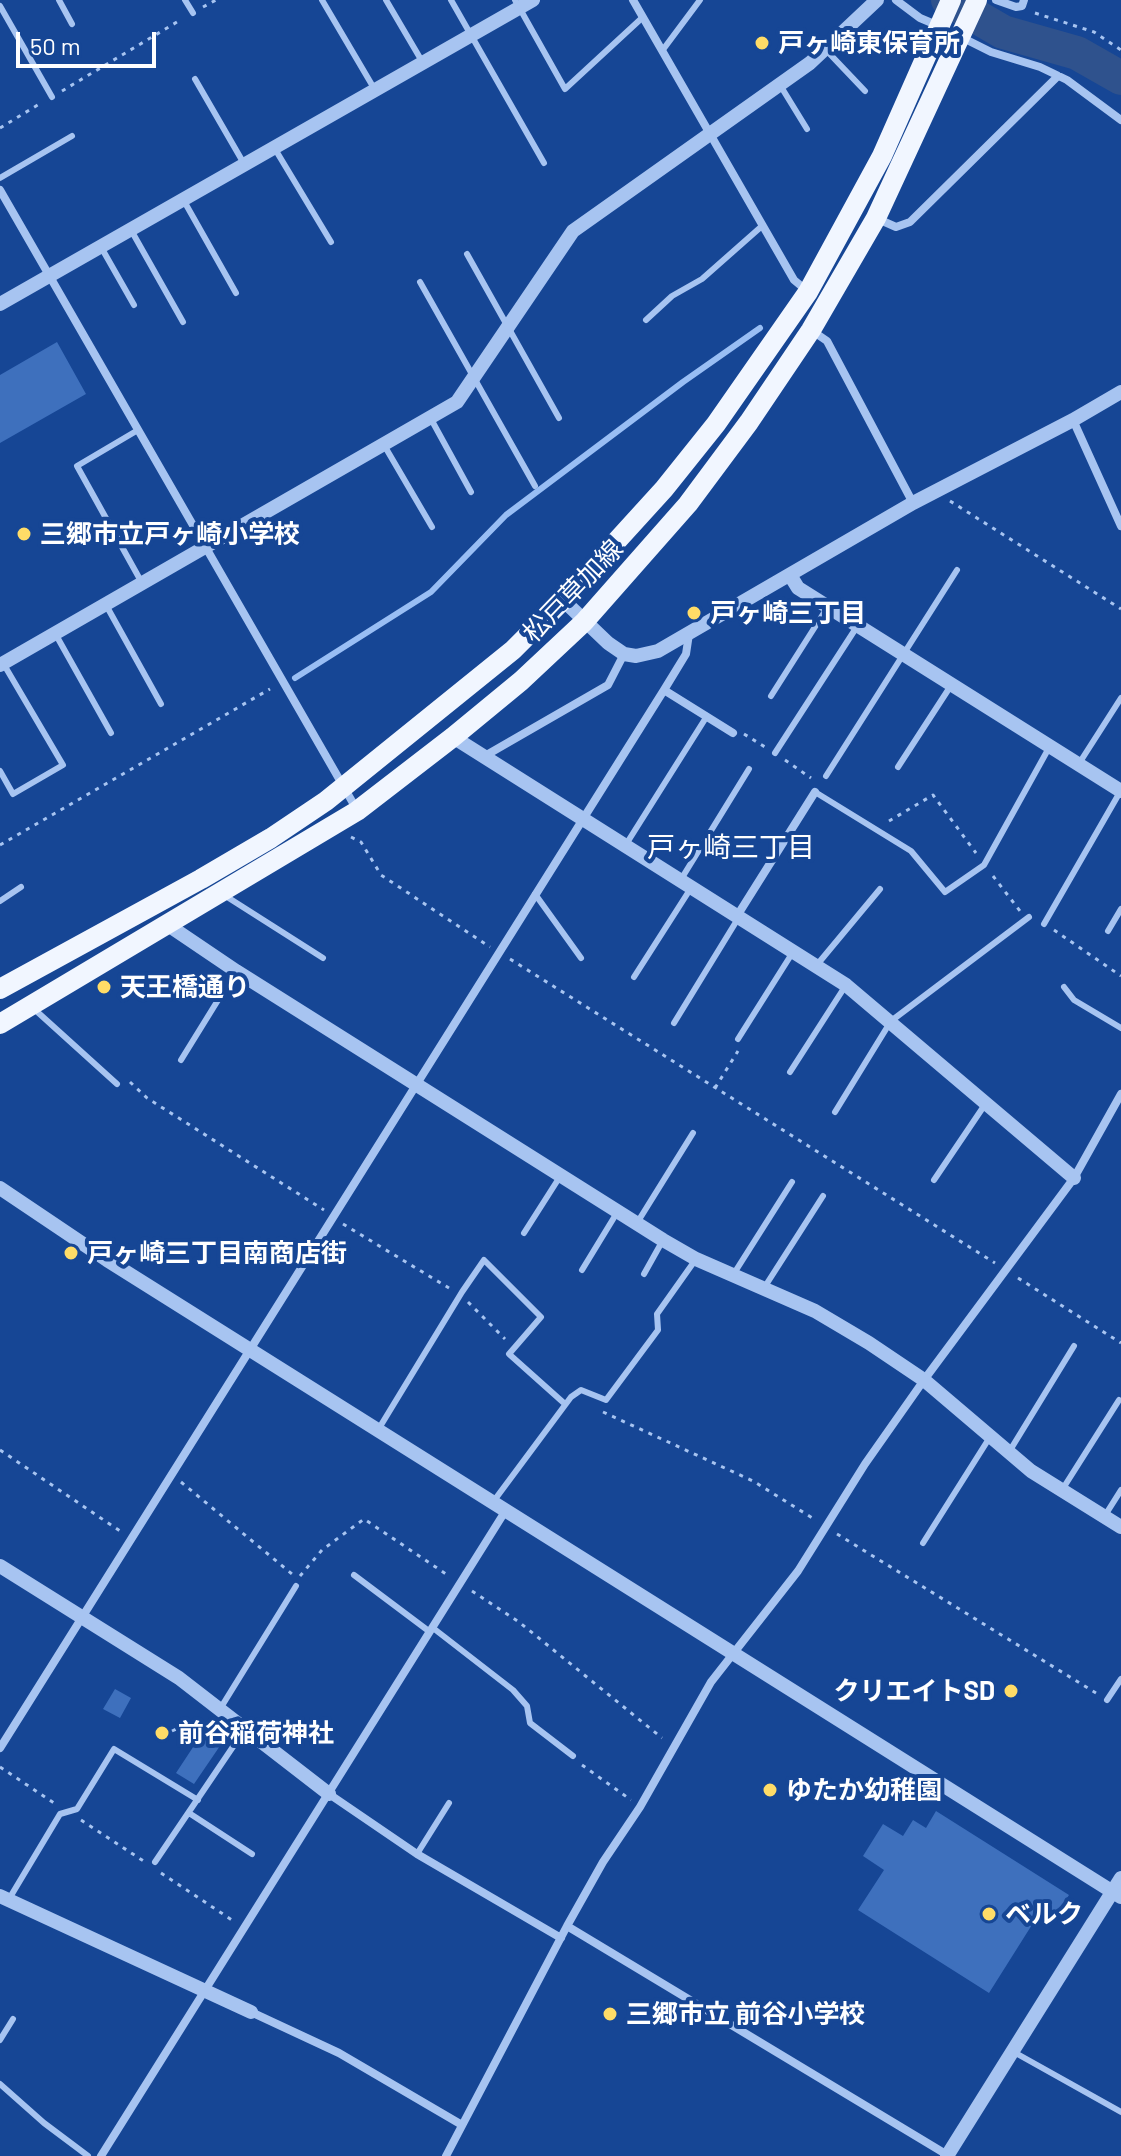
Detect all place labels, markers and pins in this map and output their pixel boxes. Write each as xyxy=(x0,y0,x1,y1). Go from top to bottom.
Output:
place label: 戸ヶ崎東保育所 xyxy=(778,27,960,59)
marker: 戸ヶ崎東保育所 xyxy=(753,34,771,52)
place label: 三郷市立戸ヶ崎小学校 xyxy=(40,518,300,550)
marker: 三郷市立戸ヶ崎小学校 xyxy=(15,525,33,543)
place label: 戸ヶ崎三丁目 xyxy=(710,597,866,629)
marker: 戸ヶ崎三丁目 xyxy=(685,604,703,622)
place label: 天王橋通り xyxy=(120,971,250,1003)
marker: 天王橋通り xyxy=(95,978,113,996)
place label: 戸ヶ崎三丁目南商店街 xyxy=(87,1237,347,1269)
marker: 戸ヶ崎三丁目南商店街 xyxy=(62,1244,80,1262)
place label: クリエイトSD xyxy=(833,1675,995,1707)
marker: クリエイトSD xyxy=(1002,1682,1020,1700)
place label: 前谷稲荷神社 xyxy=(178,1717,334,1749)
marker: 前谷稲荷神社 xyxy=(153,1724,171,1742)
place label: ゆたか幼稚園 xyxy=(786,1774,942,1806)
marker: ゆたか幼稚園 xyxy=(761,1781,779,1799)
place label: ベルク xyxy=(1005,1898,1083,1930)
marker: ベルク xyxy=(980,1905,998,1923)
place label: 三郷市立 前谷小学校 xyxy=(626,1998,865,2030)
marker: 三郷市立 前谷小学校 xyxy=(601,2005,619,2023)

